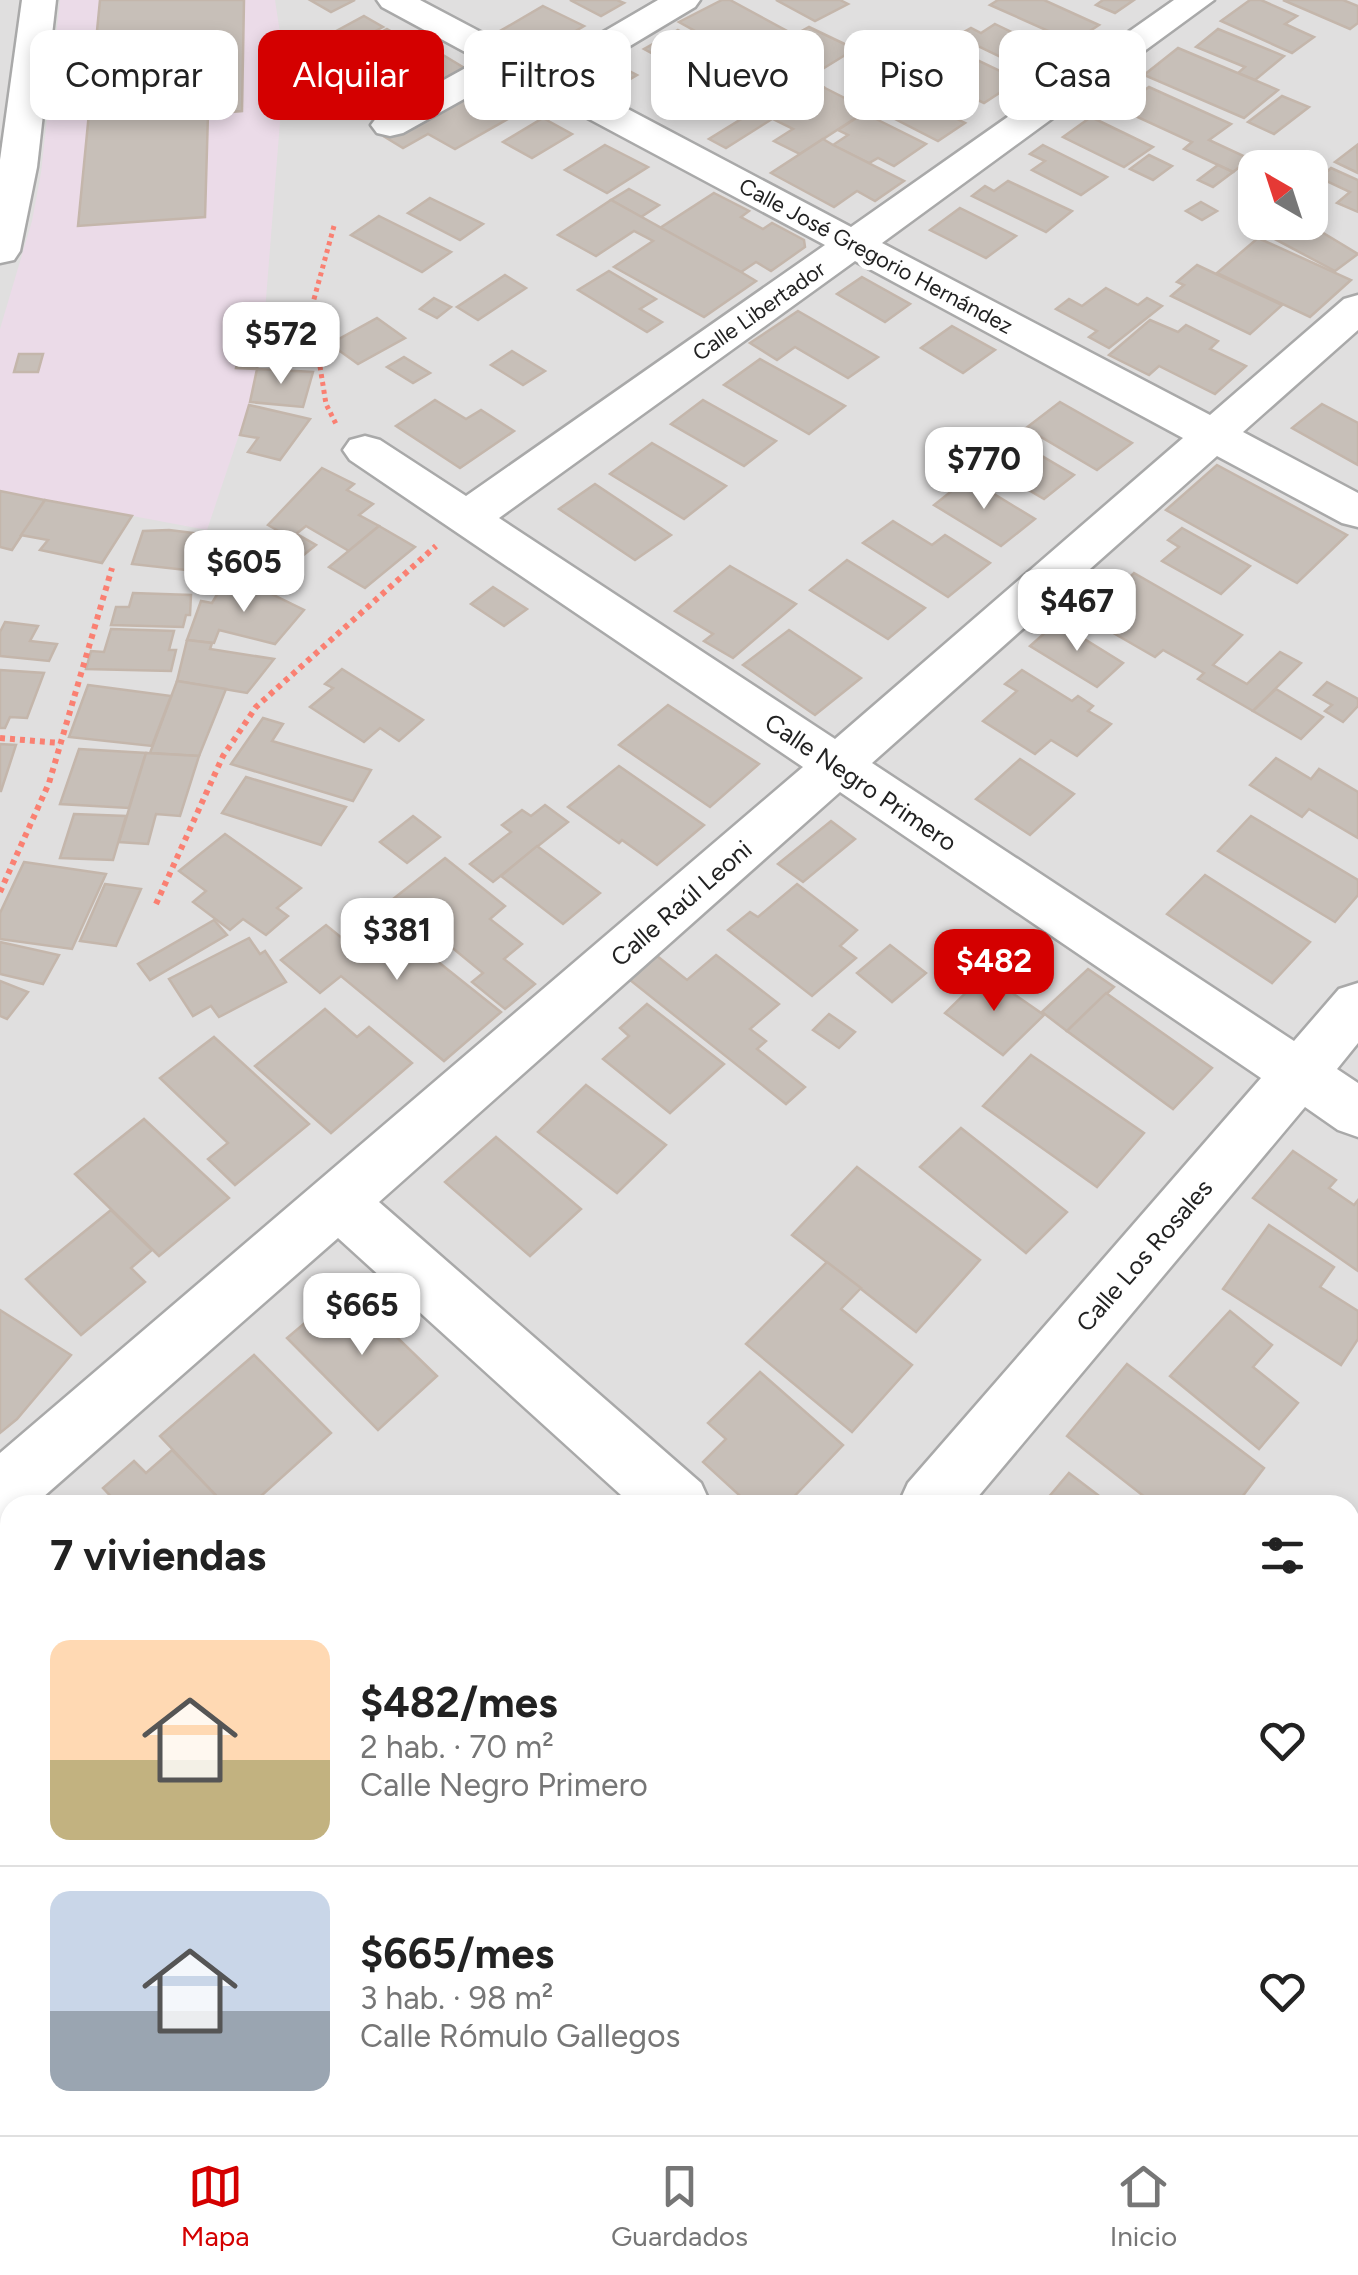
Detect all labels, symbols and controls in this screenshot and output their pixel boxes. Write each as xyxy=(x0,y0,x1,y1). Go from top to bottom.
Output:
chip: Comprar xyxy=(30,30,238,120)
chip: Alquilar xyxy=(258,30,444,120)
chip: Filtros xyxy=(464,30,631,120)
chip: Nuevo xyxy=(651,30,824,120)
chip: Piso xyxy=(844,30,979,120)
chip: Casa xyxy=(999,30,1146,120)
north arrow xyxy=(1238,150,1328,240)
map controls xyxy=(1238,150,1328,240)
street label: Calle José Gregorio Hernández xyxy=(735,172,1017,340)
street label: Calle Libertador xyxy=(687,255,831,367)
pin: $572 xyxy=(222,302,340,387)
text: $572 xyxy=(245,315,317,353)
pin: $770 xyxy=(925,427,1043,512)
text: $770 xyxy=(947,440,1021,478)
pin: $605 xyxy=(185,530,303,615)
text: $605 xyxy=(206,543,282,581)
pin: $467 xyxy=(1018,569,1136,654)
text: $467 xyxy=(1040,582,1114,620)
street label: Calle Negro Primero xyxy=(759,707,963,857)
street label: Calle Raúl Leoni xyxy=(605,834,757,972)
pin: $381 xyxy=(338,898,456,983)
text: $381 xyxy=(363,911,431,949)
pin: $482 xyxy=(935,929,1053,1014)
text: $482 xyxy=(956,942,1032,980)
street label: Calle Los Rosales xyxy=(1070,1173,1218,1337)
pin: $665 xyxy=(303,1273,421,1358)
text: $665 xyxy=(325,1286,399,1324)
icon: filters xyxy=(1255,1528,1310,1583)
text: 7 viviendas xyxy=(50,1530,266,1581)
text: $482/mes xyxy=(360,1677,557,1728)
icon: home xyxy=(130,1680,250,1800)
icon: heart xyxy=(1255,1713,1310,1768)
text: 2 hab. · 70 m² xyxy=(360,1728,554,1766)
text: Calle Negro Primero xyxy=(360,1766,648,1804)
text: $665/mes xyxy=(360,1928,554,1979)
icon: home xyxy=(130,1931,250,2051)
icon: heart xyxy=(1255,1964,1310,2019)
text: 3 hab. · 98 m² xyxy=(360,1979,553,2017)
text: Calle Rómulo Gallegos xyxy=(360,2017,680,2055)
tab: Mapa xyxy=(181,2159,250,2253)
tab: Guardados xyxy=(611,2159,748,2253)
tab: Inicio xyxy=(1110,2159,1177,2253)

